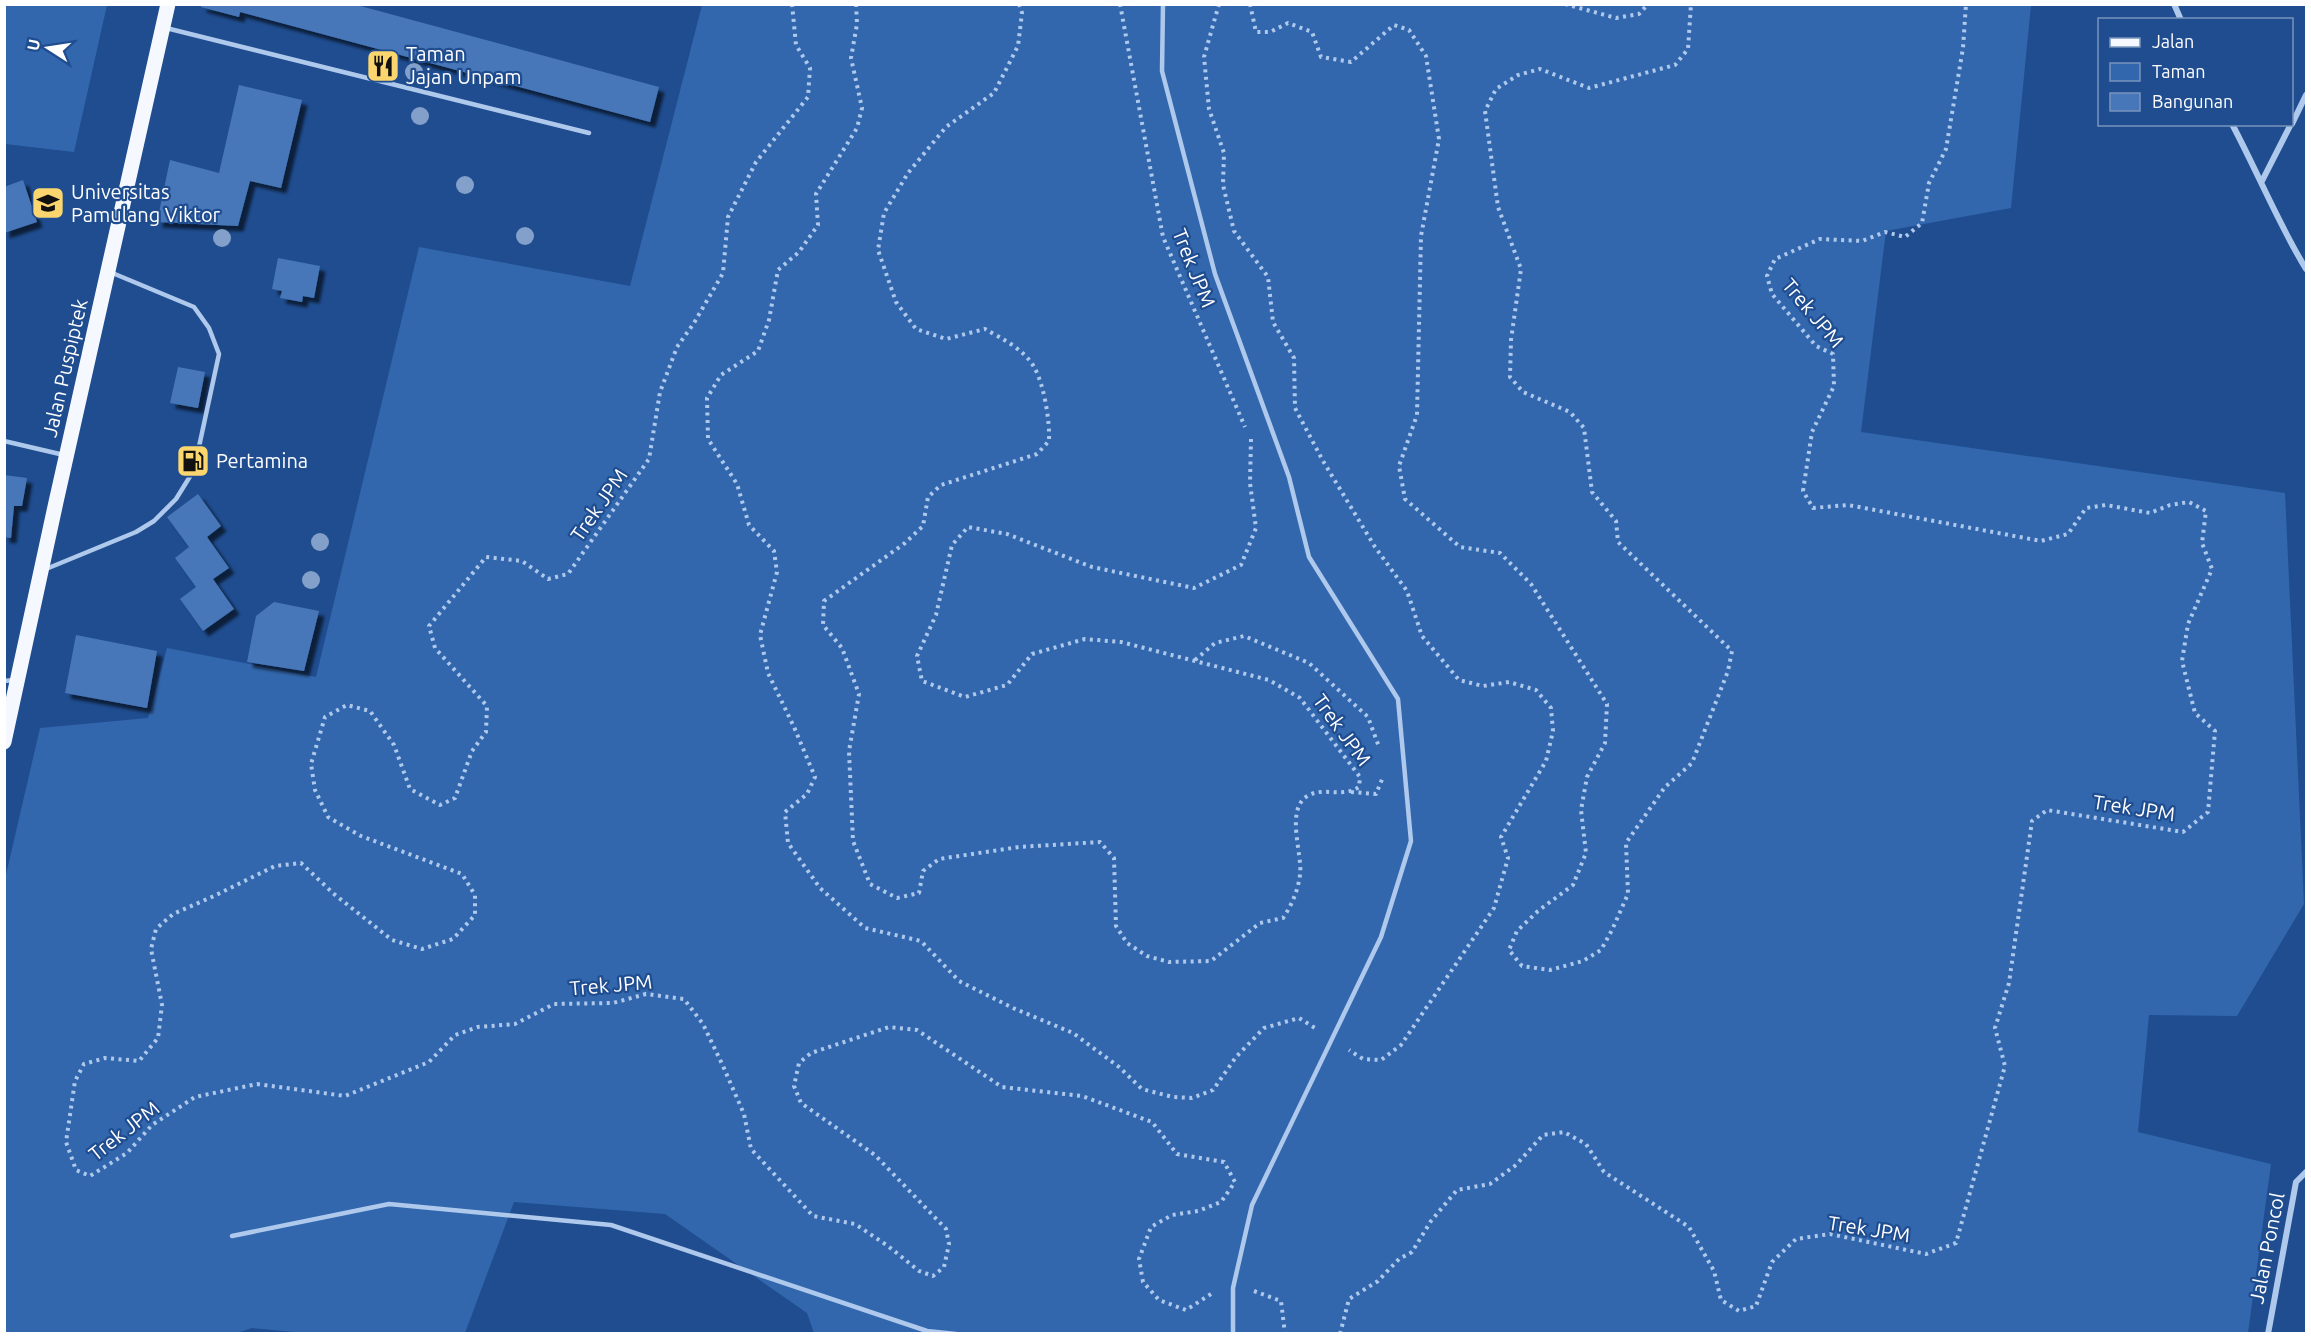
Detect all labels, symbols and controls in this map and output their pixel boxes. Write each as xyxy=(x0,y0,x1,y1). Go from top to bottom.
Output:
north arrow xyxy=(18,18,78,78)
legend xyxy=(2098,18,2293,126)
text: Jalan xyxy=(2152,31,2194,51)
text: U xyxy=(23,38,43,52)
place label: Taman Jajan Unpam xyxy=(406,42,522,88)
restaurant icon: Taman Jajan Unpam xyxy=(365,48,401,84)
text: Taman xyxy=(2152,61,2206,81)
text: Bangunan xyxy=(2152,91,2233,111)
place label: Universitas Pamulang Viktor xyxy=(71,180,221,226)
school or university icon: Universitas Pamulang Viktor xyxy=(30,185,66,221)
street label: Trek JPM xyxy=(1168,225,1221,311)
street label: Trek JPM xyxy=(1778,274,1849,352)
street label: Jalan Puspiptek xyxy=(37,297,92,439)
fuel station icon: Pertamina xyxy=(175,443,211,479)
place label: Pertamina xyxy=(216,449,308,472)
street label: Trek JPM xyxy=(565,464,632,545)
street label: Trek JPM xyxy=(1309,689,1376,770)
street label: Trek JPM xyxy=(2091,790,2177,825)
street label: Trek JPM xyxy=(569,969,653,1000)
street label: Trek JPM xyxy=(84,1096,163,1165)
street label: Jalan Poncol xyxy=(2244,1190,2289,1305)
street label: Trek JPM xyxy=(1826,1211,1912,1246)

